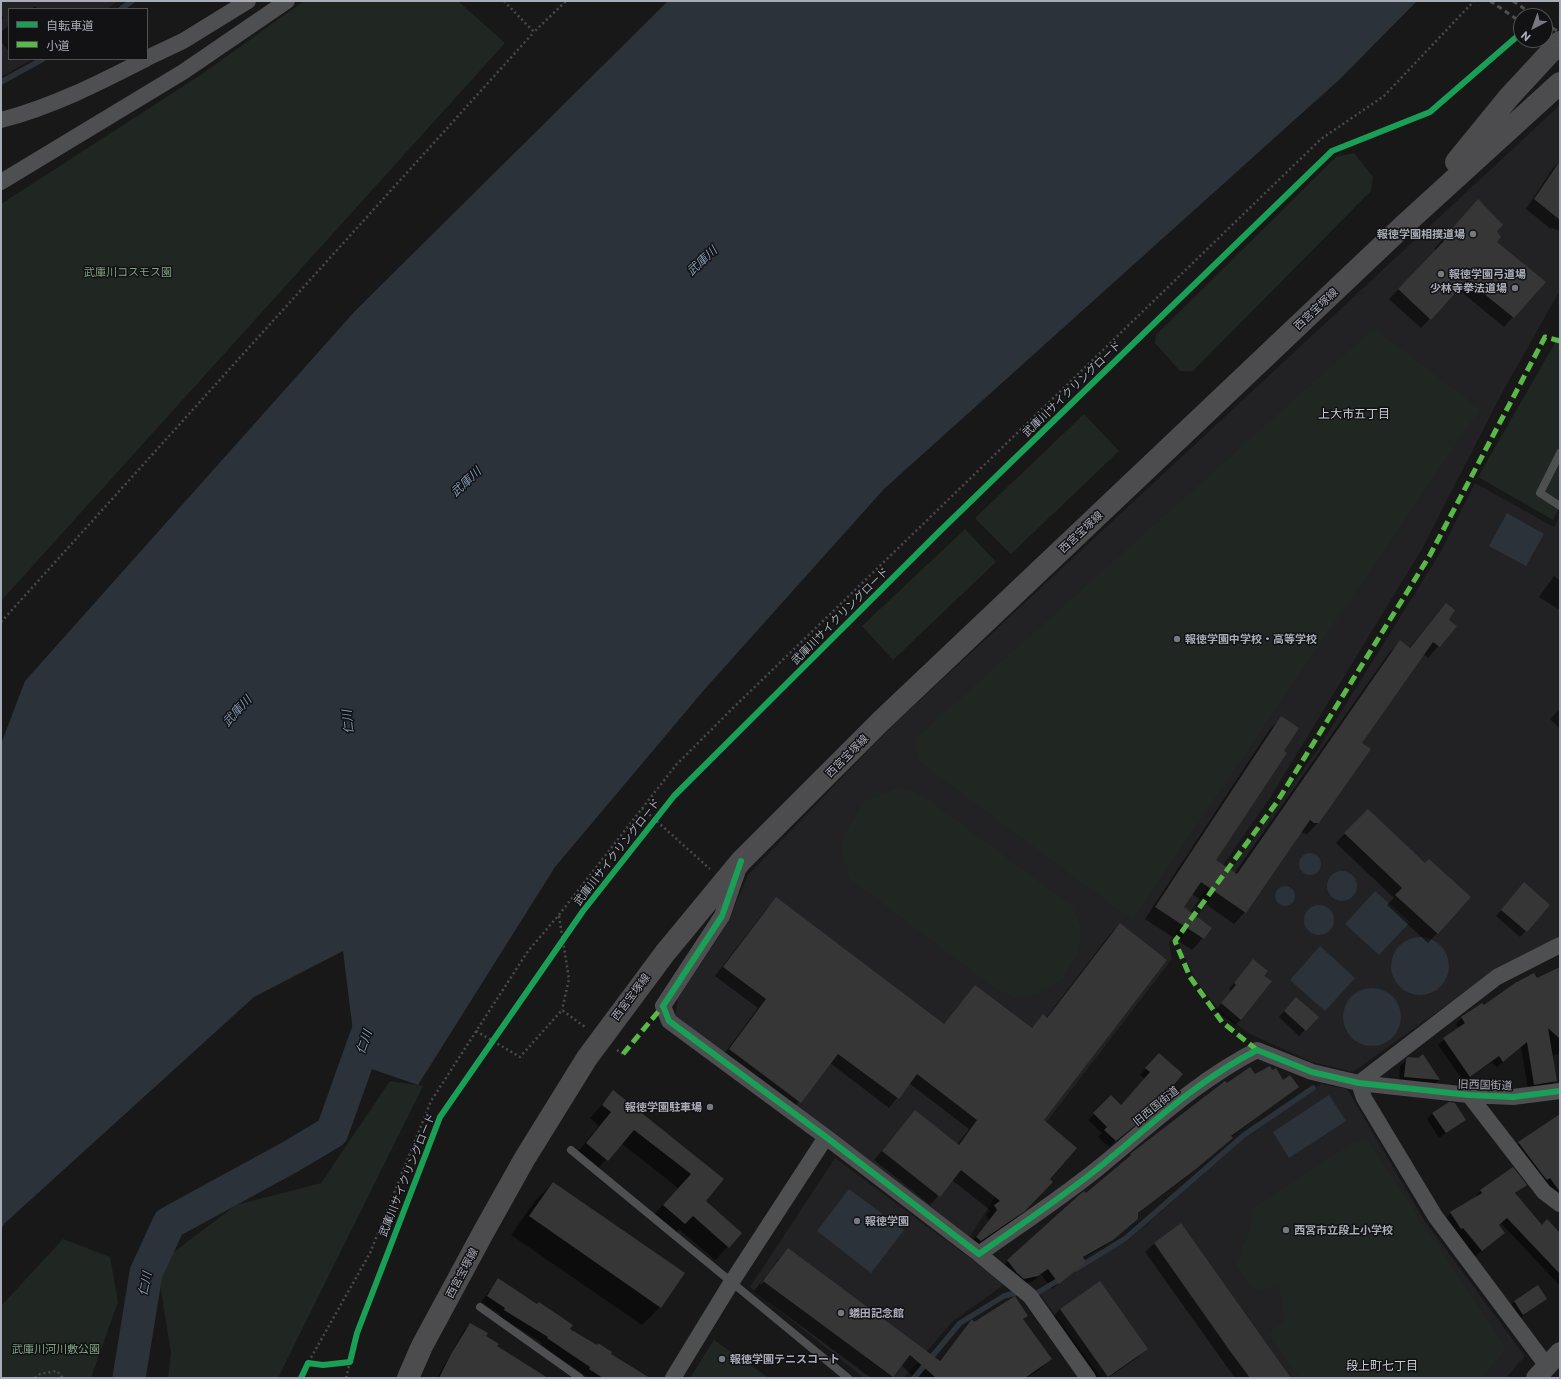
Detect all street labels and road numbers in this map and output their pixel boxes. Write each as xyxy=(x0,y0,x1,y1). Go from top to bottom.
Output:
street label: 西宮宝塚線 xyxy=(1291,285,1341,333)
street label: 武庫川サイクリングロード xyxy=(1020,338,1124,440)
street label: 西宮宝塚線 xyxy=(1056,508,1106,556)
street label: 武庫川サイクリングロード xyxy=(789,565,891,667)
street label: 西宮宝塚線 xyxy=(823,732,871,780)
street label: 武庫川サイクリングロード xyxy=(571,796,663,908)
street label: 西宮宝塚線 xyxy=(609,971,653,1023)
street label: 旧西国街道 xyxy=(1457,1077,1513,1093)
street label: 旧西国街道 xyxy=(1130,1084,1182,1128)
street label: 武庫川サイクリングロード xyxy=(376,1111,438,1239)
street label: 西宮宝塚線 xyxy=(443,1246,481,1300)

